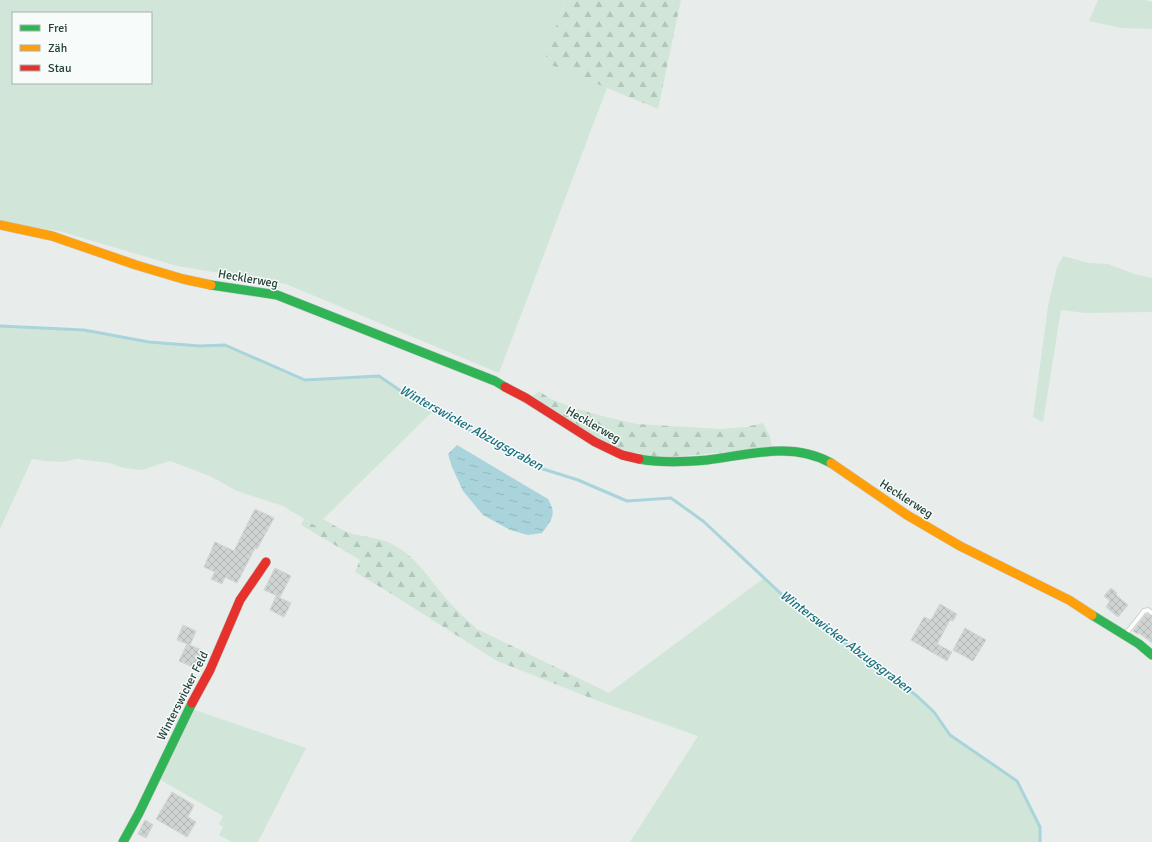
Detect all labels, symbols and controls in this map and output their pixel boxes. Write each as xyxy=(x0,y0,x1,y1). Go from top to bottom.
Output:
legend xyxy=(12,12,152,84)
text: Frei xyxy=(48,21,67,36)
text: Zäh xyxy=(48,41,67,56)
text: Stau xyxy=(48,61,72,76)
street label: Hecklerweg xyxy=(217,266,279,292)
water label: Winterswicker Abzugsgraben xyxy=(397,382,546,475)
street label: Hecklerweg xyxy=(563,403,623,447)
street label: Hecklerweg xyxy=(877,476,935,522)
water label: Winterswicker Abzugsgraben xyxy=(777,587,916,697)
street label: Winterswicker Feld xyxy=(154,649,212,743)

